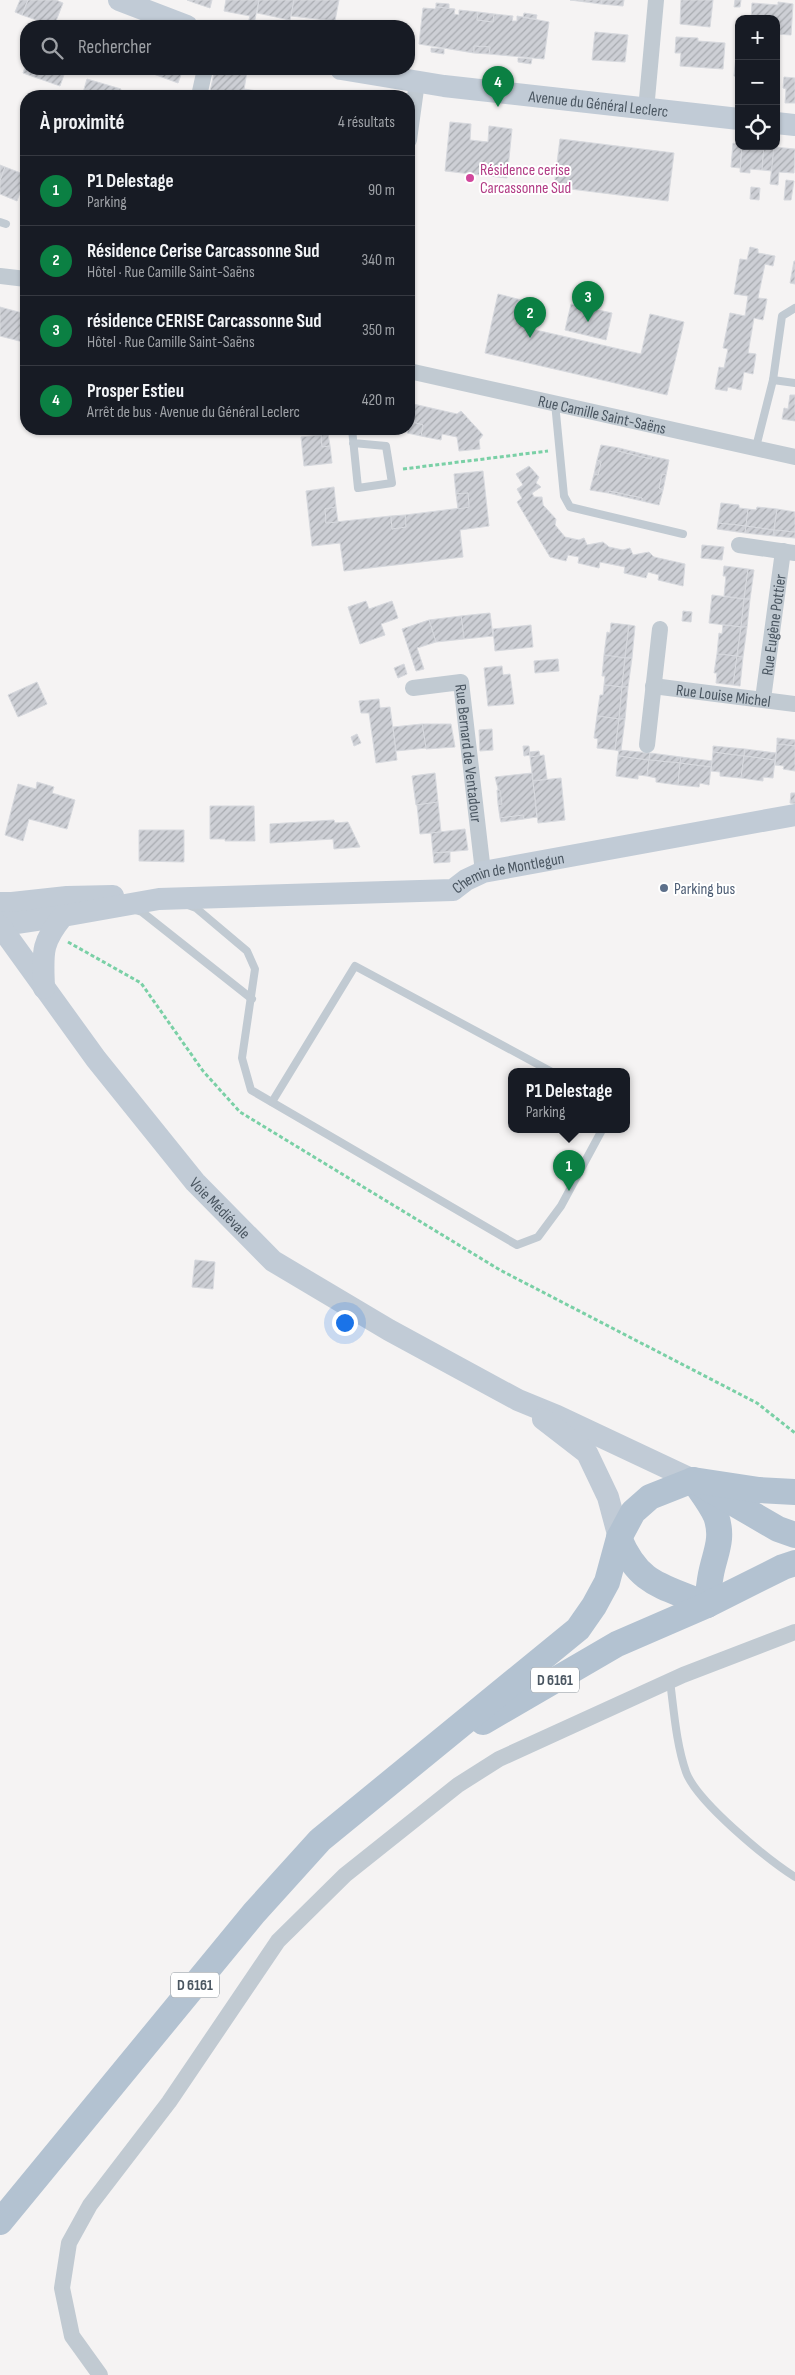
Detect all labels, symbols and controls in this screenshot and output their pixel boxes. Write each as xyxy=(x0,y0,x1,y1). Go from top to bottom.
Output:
map controls xyxy=(735,15,780,150)
button: + xyxy=(735,15,780,60)
search box xyxy=(20,20,415,75)
icon: search xyxy=(38,34,66,62)
text: Rechercher xyxy=(78,36,152,59)
button: − xyxy=(735,60,780,105)
pin: 4 xyxy=(482,66,514,107)
street label: Avenue du Général Leclerc xyxy=(527,87,669,122)
button: locate xyxy=(735,105,780,150)
text: À proximité xyxy=(40,110,125,135)
text: 4 résultats xyxy=(338,113,395,132)
place label: Résidence cerise Carcassonne Sud xyxy=(480,161,571,198)
text: P1 Delestage xyxy=(87,170,174,193)
marker: Résidence cerise Carcassonne Sud xyxy=(464,172,476,184)
text: 1 xyxy=(53,181,59,200)
text: 90 m xyxy=(368,181,395,200)
text: Parking xyxy=(87,193,127,212)
text: Résidence Cerise Carcassonne Sud xyxy=(87,240,320,263)
text: 2 xyxy=(52,251,60,270)
text: 340 m xyxy=(362,251,395,270)
text: Hôtel · Rue Camille Saint-Saëns xyxy=(87,263,255,282)
pin: 3 xyxy=(572,281,604,322)
pin: 2 xyxy=(514,297,546,338)
text: résidence CERISE Carcassonne Sud xyxy=(87,310,322,333)
text: 3 xyxy=(52,321,60,340)
text: 350 m xyxy=(362,321,395,340)
text: Hôtel · Rue Camille Saint-Saëns xyxy=(87,333,255,352)
text: Prosper Estieu xyxy=(87,380,184,403)
text: 4 xyxy=(52,391,60,410)
text: 420 m xyxy=(362,391,395,410)
street label: Rue Camille Saint-Saëns xyxy=(536,392,668,439)
text: Arrêt de bus · Avenue du Général Leclerc xyxy=(87,403,300,422)
street label: Rue Eugène Pottier xyxy=(758,573,791,677)
street label: Rue Louise Michel xyxy=(675,681,772,712)
street label: Rue Bernard de Ventadour xyxy=(450,683,485,824)
street label: Chemin de Montlegun xyxy=(449,849,566,898)
place label: Parking bus xyxy=(674,880,735,899)
marker: Parking bus xyxy=(658,882,670,894)
popup xyxy=(508,1068,630,1133)
text: P1 Delestage xyxy=(526,1080,612,1103)
text: Parking xyxy=(526,1103,565,1122)
pin: 1 xyxy=(553,1150,585,1191)
street label: Voie Médiévale xyxy=(185,1174,254,1243)
your location xyxy=(332,1310,358,1336)
road number: D 6161 xyxy=(531,1668,579,1692)
road number: D 6161 xyxy=(171,1972,219,1998)

